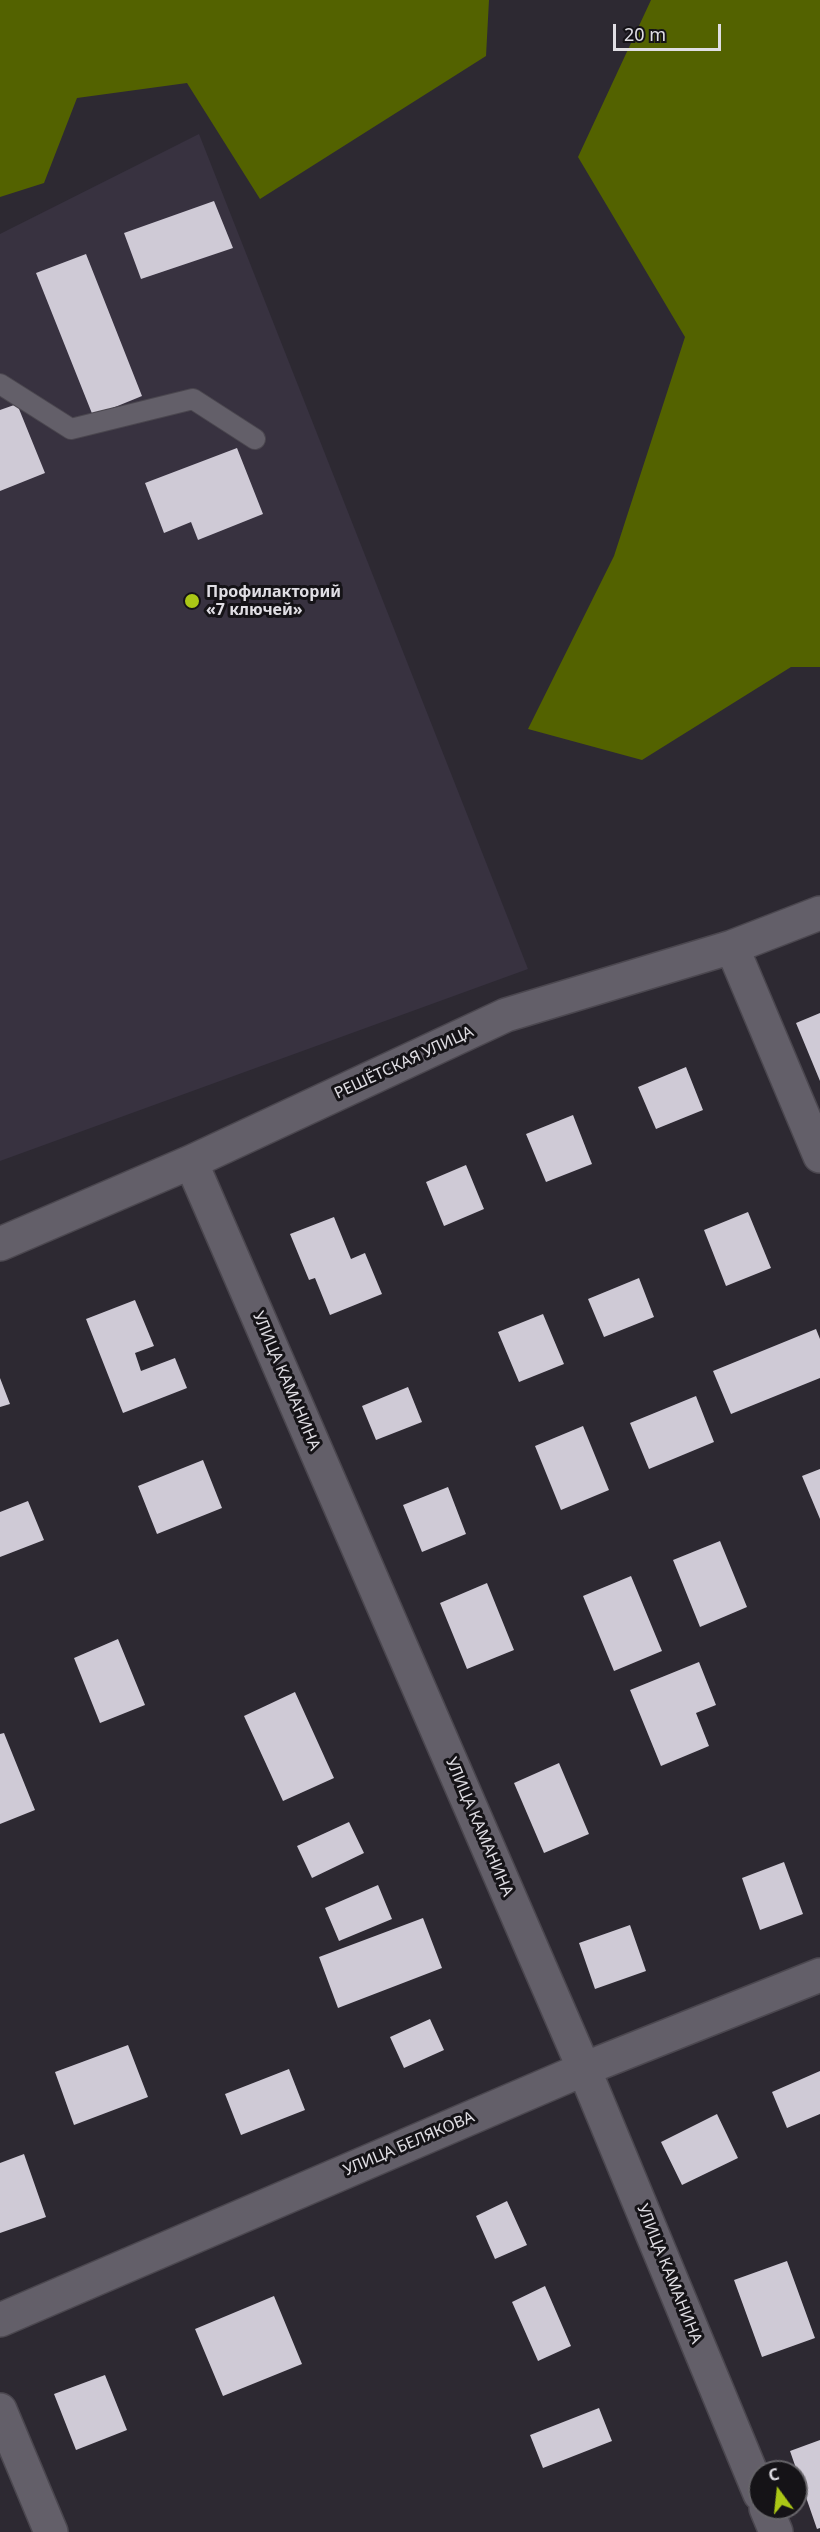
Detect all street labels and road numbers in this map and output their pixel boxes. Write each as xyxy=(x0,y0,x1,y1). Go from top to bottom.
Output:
street label: РЕШЁТСКАЯ УЛИЦА xyxy=(331,1022,477,1104)
street label: УЛИЦА КАМАНИНА xyxy=(248,1309,324,1453)
street label: УЛИЦА КАМАНИНА xyxy=(441,1755,517,1899)
street label: УЛИЦА БЕЛЯКОВА xyxy=(341,2108,477,2180)
street label: УЛИЦА КАМАНИНА xyxy=(632,2201,706,2347)

